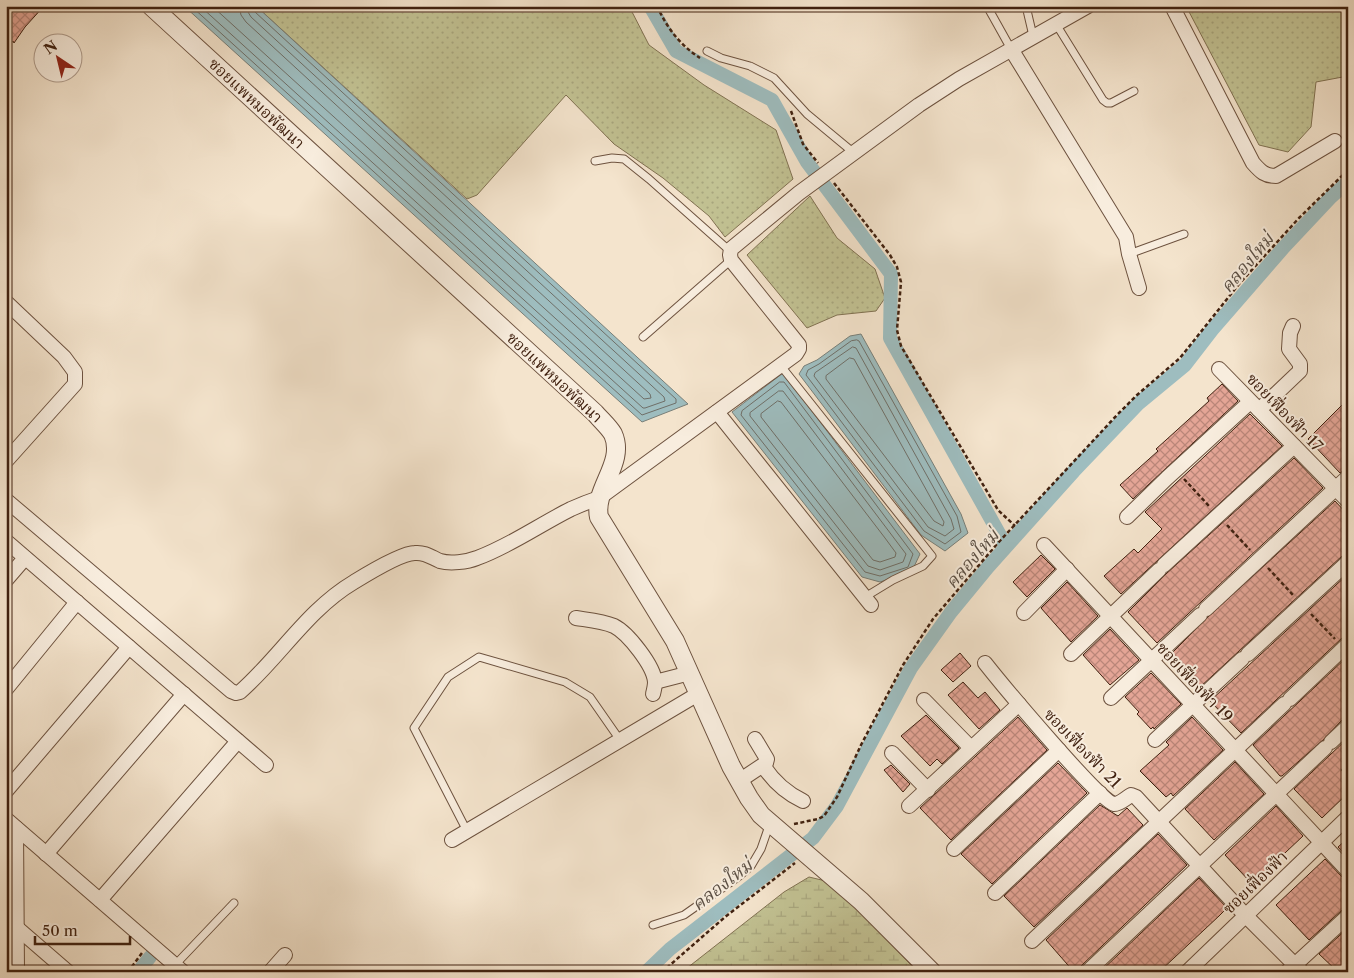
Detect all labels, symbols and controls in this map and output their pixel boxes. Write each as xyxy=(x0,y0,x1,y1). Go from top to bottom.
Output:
north arrow xyxy=(32,32,82,82)
text: N xyxy=(40,36,61,58)
street label: ซอยแพหมอพัฒนา xyxy=(205,53,309,153)
water label: คลองใหม่ xyxy=(1214,225,1280,297)
street label: ซอยแพหมอพัฒนา xyxy=(503,327,607,427)
street label: ซอยเฟื่องฟ้า 17 xyxy=(1243,368,1328,455)
water label: คลองใหม่ xyxy=(939,521,1006,593)
street label: ซอยเฟื่องฟ้า 19 xyxy=(1153,637,1238,726)
street label: ซอยเฟื่องฟ้า 21 xyxy=(1040,703,1127,792)
street label: ซอยเฟื่องฟ้า xyxy=(1218,846,1292,918)
water label: คลองใหม่ xyxy=(686,851,759,916)
scale bar xyxy=(35,913,130,945)
text: 50 m xyxy=(42,921,78,940)

